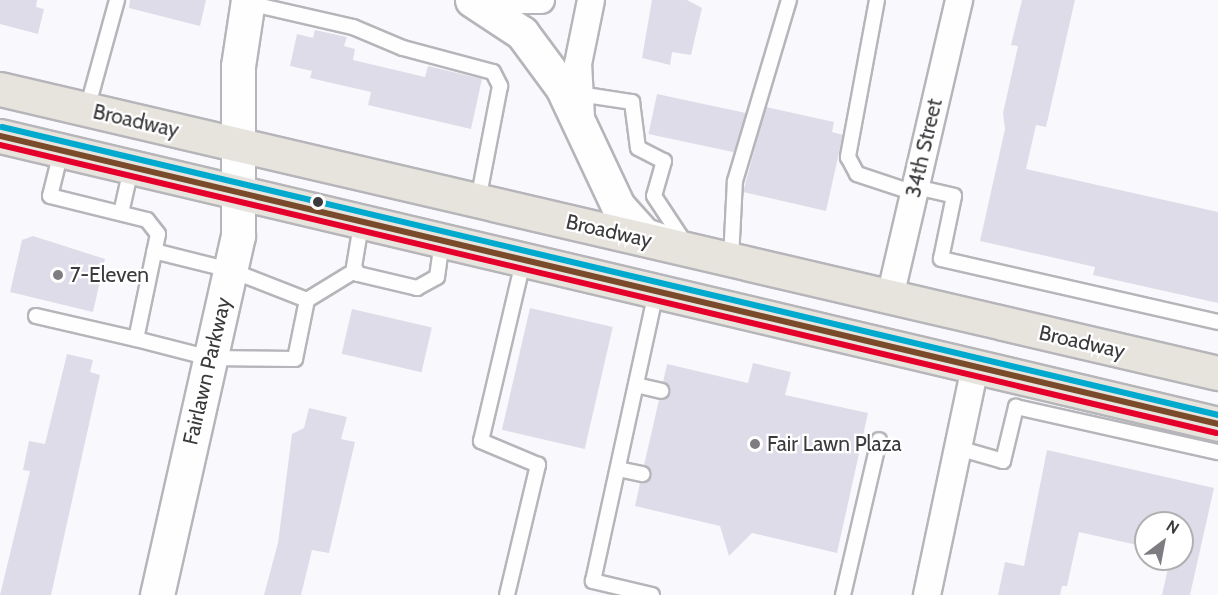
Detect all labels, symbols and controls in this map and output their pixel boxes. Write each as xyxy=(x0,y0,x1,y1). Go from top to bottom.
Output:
street label: 34th Street xyxy=(900,96,948,200)
street label: Broadway xyxy=(91,99,181,143)
unlabelled marker xyxy=(312,196,324,208)
street label: Broadway xyxy=(564,209,654,253)
place label: 7-Eleven xyxy=(70,262,149,288)
marker: 7-Eleven xyxy=(51,268,65,282)
street label: Fairlawn Parkway xyxy=(178,295,236,447)
street label: Broadway xyxy=(1037,320,1127,364)
place label: Fair Lawn Plaza xyxy=(767,431,902,457)
marker: Fair Lawn Plaza xyxy=(748,437,762,451)
north arrow xyxy=(1134,511,1194,571)
text: N xyxy=(1163,516,1183,538)

